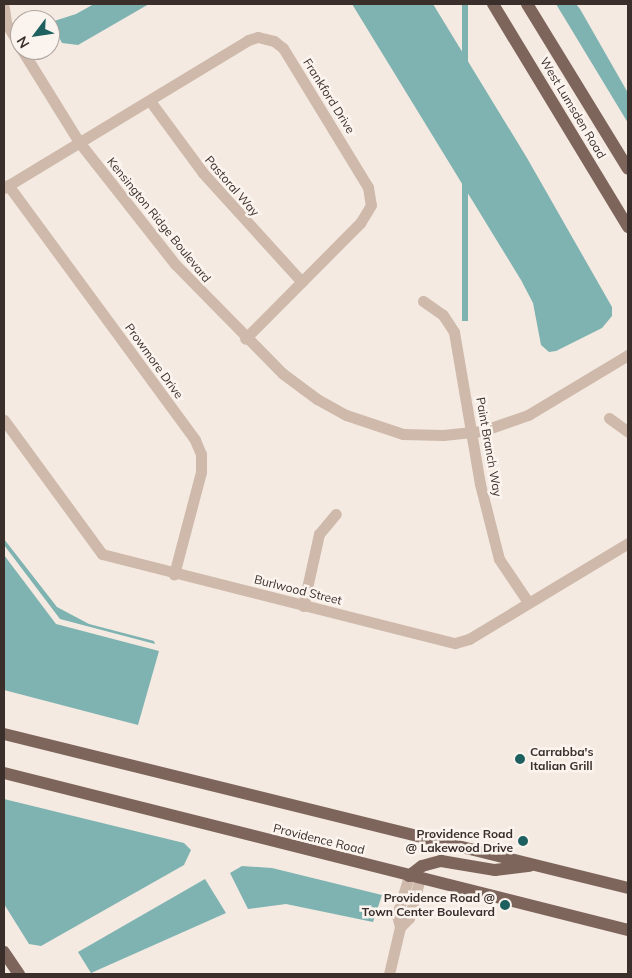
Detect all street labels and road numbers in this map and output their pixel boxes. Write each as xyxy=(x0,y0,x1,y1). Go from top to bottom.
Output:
street label: West Lumsden Road xyxy=(537,55,609,161)
street label: Frankford Drive xyxy=(300,56,358,136)
street label: Pastoral Way xyxy=(202,153,262,219)
street label: Kensington Ridge Boulevard xyxy=(104,155,214,285)
street label: Prowmore Drive xyxy=(122,321,186,401)
street label: Paint Branch Way xyxy=(473,396,505,498)
street label: Burlwood Street xyxy=(253,572,343,608)
street label: Providence Road xyxy=(272,821,366,857)

